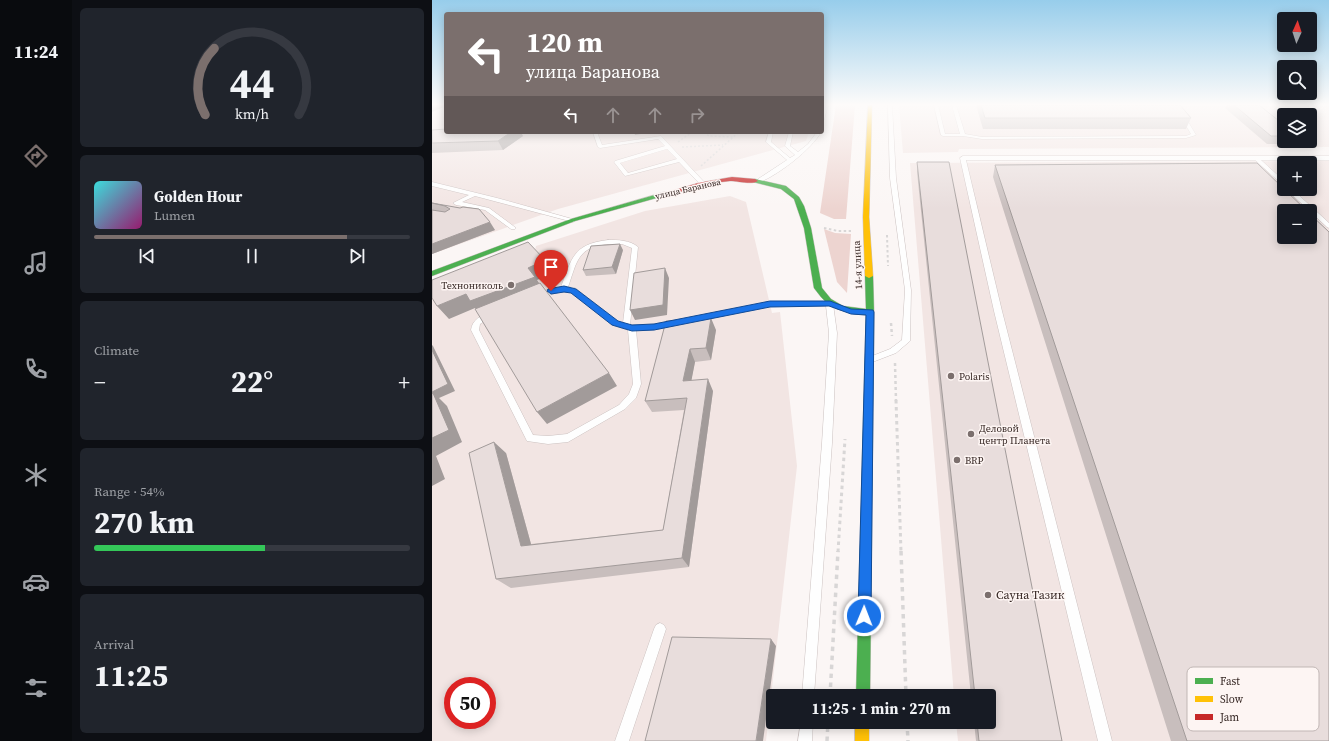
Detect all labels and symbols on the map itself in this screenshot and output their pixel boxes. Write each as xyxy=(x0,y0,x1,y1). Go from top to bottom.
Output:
north arrow xyxy=(1277,12,1317,52)
street label: улица Баранова xyxy=(654,176,722,202)
street label: 14-я улица xyxy=(850,239,865,290)
pin xyxy=(534,250,568,291)
place label: Технониколь xyxy=(441,279,503,292)
marker: Технониколь xyxy=(506,280,516,290)
place label: Polaris xyxy=(959,370,990,383)
marker: Polaris xyxy=(946,371,956,381)
place label: Деловой центр Планета xyxy=(979,422,1051,447)
marker: Деловой центр Планета xyxy=(966,429,976,439)
place label: BRP xyxy=(965,454,984,467)
marker: BRP xyxy=(952,455,962,465)
place label: Сауна Тазик xyxy=(996,587,1065,603)
marker: Сауна Тазик xyxy=(983,590,993,600)
position arrow xyxy=(843,595,885,637)
legend xyxy=(1187,667,1319,731)
text: Fast xyxy=(1220,674,1240,689)
speed limit sign: 50 xyxy=(444,677,496,729)
text: Slow xyxy=(1220,692,1244,707)
text: Jam xyxy=(1219,710,1239,725)

